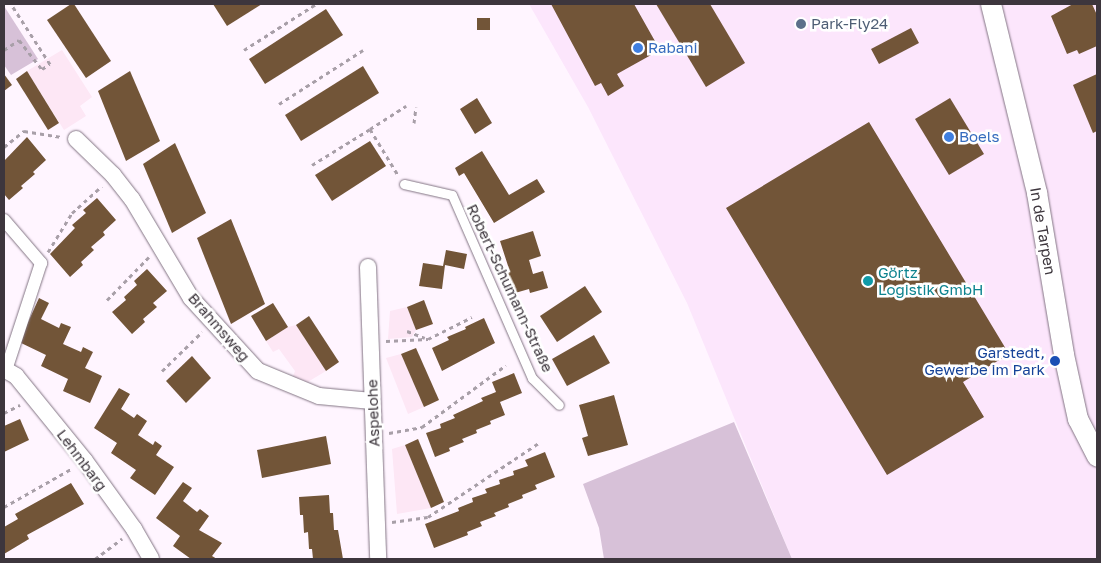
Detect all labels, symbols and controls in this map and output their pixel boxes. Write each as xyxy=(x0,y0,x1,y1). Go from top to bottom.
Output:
place label: Park-Fly24 xyxy=(811,15,888,33)
marker: Park-Fly24 xyxy=(795,18,807,30)
place label: Rabani xyxy=(648,39,697,57)
marker: Rabani xyxy=(632,42,644,54)
place label: Boels xyxy=(959,128,999,146)
marker: Boels xyxy=(943,131,955,143)
street label: In de Tarpen xyxy=(1026,186,1060,276)
street label: Robert-Schumann-Straße xyxy=(463,201,557,375)
place label: Görtz Logistik GmbH xyxy=(878,263,983,298)
marker: Görtz Logistik GmbH xyxy=(862,275,874,287)
street label: Brahmsweg xyxy=(184,289,254,365)
place label: Garstedt, Gewerbe im Park xyxy=(924,343,1045,378)
marker: Garstedt, Gewerbe im Park xyxy=(1049,355,1061,367)
street label: Aspelohe xyxy=(363,379,383,447)
street label: Lehmbarg xyxy=(53,426,111,494)

